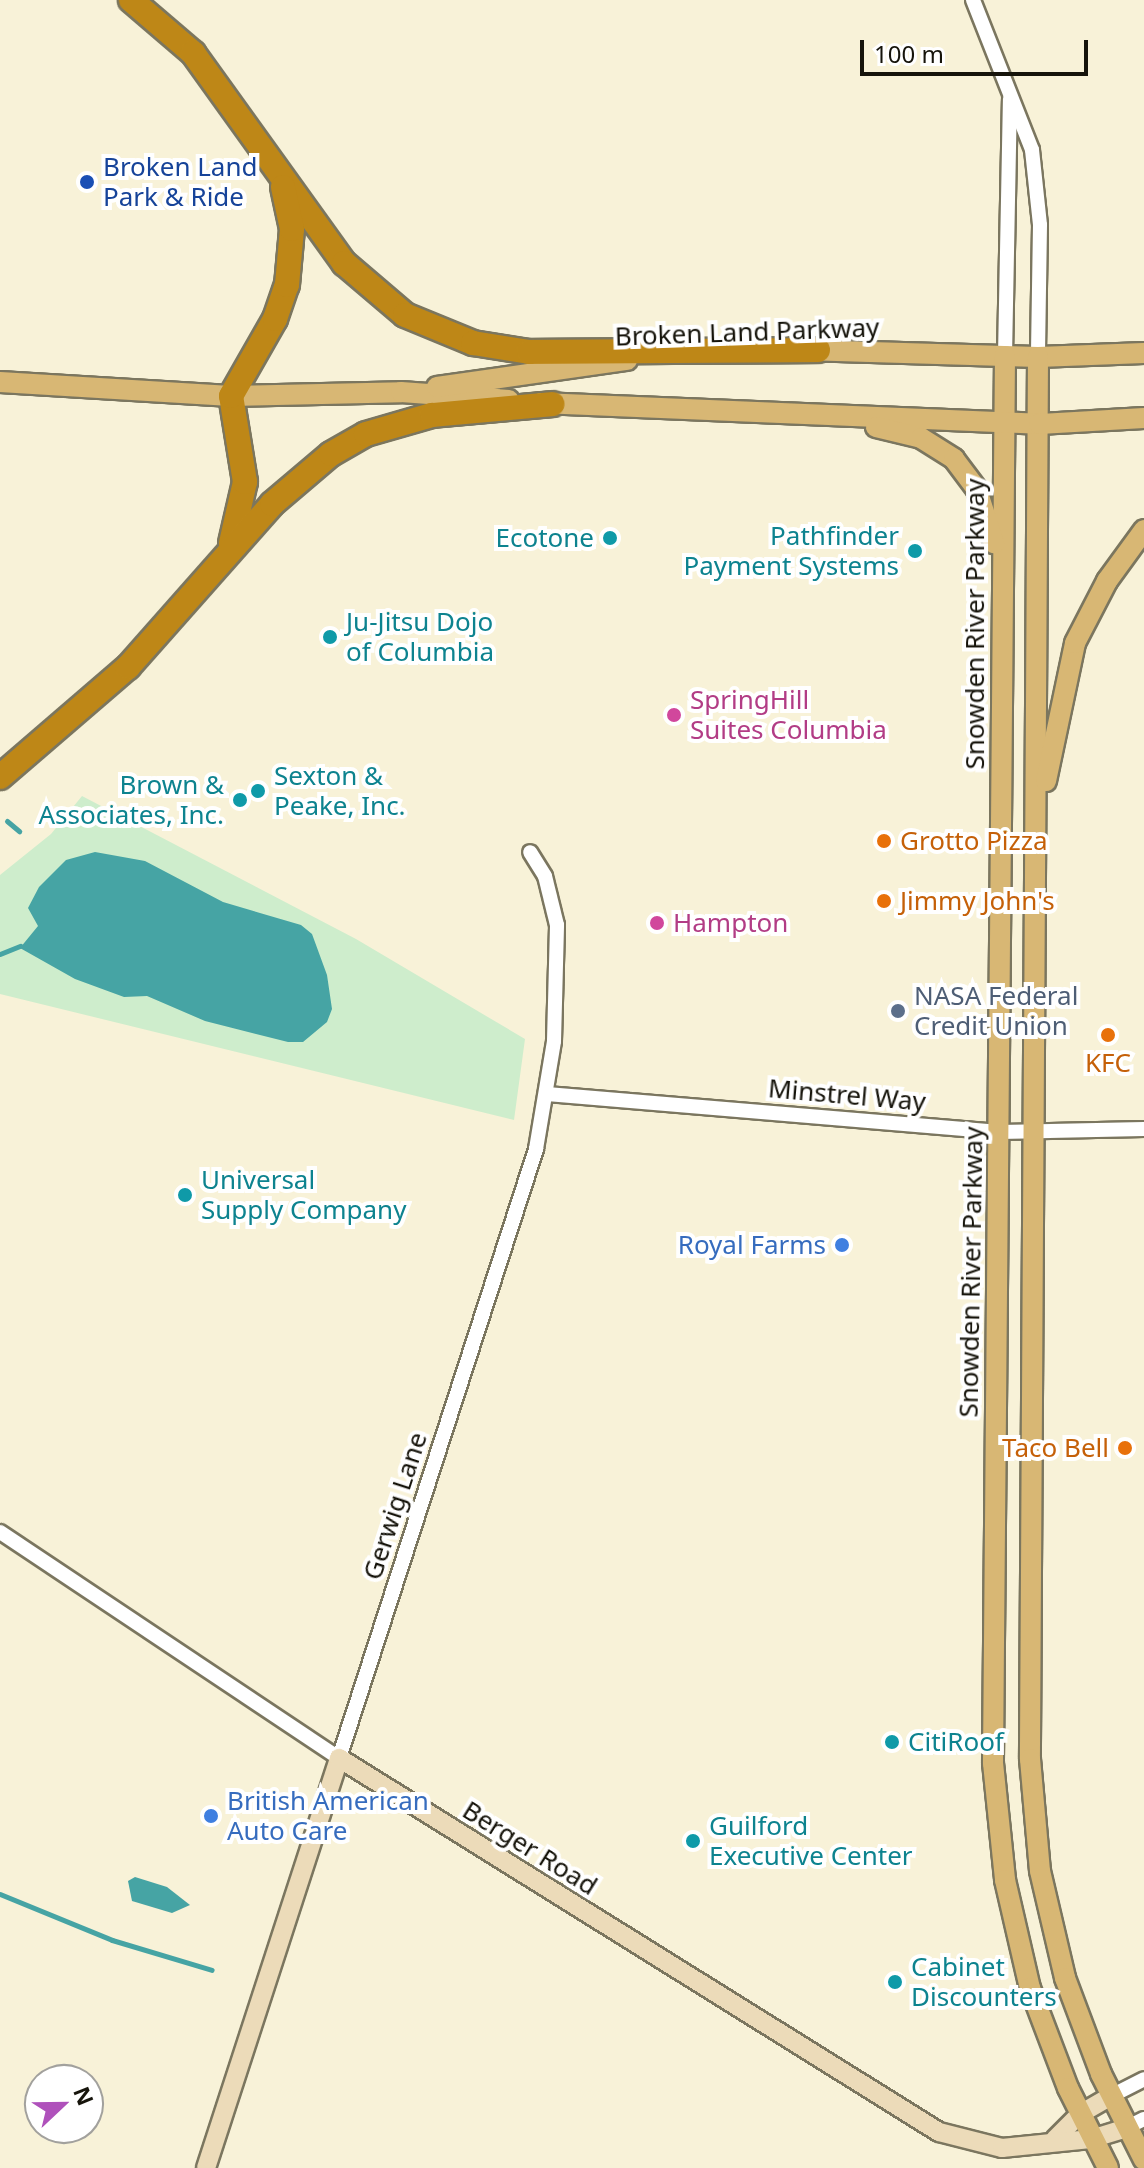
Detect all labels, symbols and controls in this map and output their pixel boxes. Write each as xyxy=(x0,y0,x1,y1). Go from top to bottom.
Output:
scale bar xyxy=(864,24,1092,74)
text: 100 m xyxy=(874,37,944,70)
place label: Broken Land Park & Ride xyxy=(103,151,257,212)
marker: Broken Land Park & Ride xyxy=(78,173,96,191)
street label: Broken Land Parkway xyxy=(614,312,880,352)
street label: Snowden River Parkway xyxy=(959,479,991,769)
place label: Pathfinder Payment Systems xyxy=(683,520,899,582)
place label: Ecotone xyxy=(495,522,594,554)
marker: Ecotone xyxy=(601,529,619,547)
marker: Pathfinder Payment Systems xyxy=(906,542,924,560)
place label: Ju-Jitsu Dojo of Columbia xyxy=(346,606,494,668)
marker: Ju-Jitsu Dojo of Columbia xyxy=(321,628,339,646)
place label: SpringHill Suites Columbia xyxy=(690,684,887,746)
marker: SpringHill Suites Columbia xyxy=(665,706,683,724)
place label: Sexton & Peake, Inc. xyxy=(274,760,406,822)
place label: Brown & Associates, Inc. xyxy=(38,769,224,830)
marker: Sexton & Peake, Inc. xyxy=(249,782,267,800)
marker: Brown & Associates, Inc. xyxy=(231,791,249,809)
place label: Grotto Pizza xyxy=(900,825,1048,857)
marker: Grotto Pizza xyxy=(875,832,893,850)
place label: Jimmy John's xyxy=(900,885,1055,917)
marker: Jimmy John's xyxy=(875,892,893,910)
place label: Hampton xyxy=(673,907,788,939)
marker: Hampton xyxy=(648,914,666,932)
place label: NASA Federal Credit Union xyxy=(914,980,1078,1042)
marker: NASA Federal Credit Union xyxy=(889,1002,907,1020)
marker: KFC xyxy=(1099,1026,1117,1044)
place label: KFC xyxy=(1085,1047,1131,1079)
street label: Minstrel Way xyxy=(767,1073,927,1117)
street label: Snowden River Parkway xyxy=(953,1126,989,1418)
place label: Universal Supply Company xyxy=(201,1164,406,1226)
marker: Universal Supply Company xyxy=(176,1186,194,1204)
place label: Royal Farms xyxy=(678,1229,826,1261)
marker: Royal Farms xyxy=(833,1236,851,1254)
street label: Gerwig Lane xyxy=(356,1428,434,1584)
place label: Taco Bell xyxy=(1002,1432,1109,1464)
marker: Taco Bell xyxy=(1116,1439,1134,1457)
place label: CitiRoof xyxy=(908,1726,1004,1758)
marker: CitiRoof xyxy=(883,1733,901,1751)
place label: British American Auto Care xyxy=(227,1785,429,1846)
street label: Berger Road xyxy=(457,1794,603,1902)
marker: British American Auto Care xyxy=(202,1807,220,1825)
place label: Guilford Executive Center xyxy=(709,1810,913,1872)
marker: Guilford Executive Center xyxy=(684,1832,702,1850)
place label: Cabinet Discounters xyxy=(911,1951,1057,2012)
marker: Cabinet Discounters xyxy=(886,1973,904,1991)
north arrow xyxy=(24,2064,104,2144)
text: N xyxy=(67,2082,102,2110)

